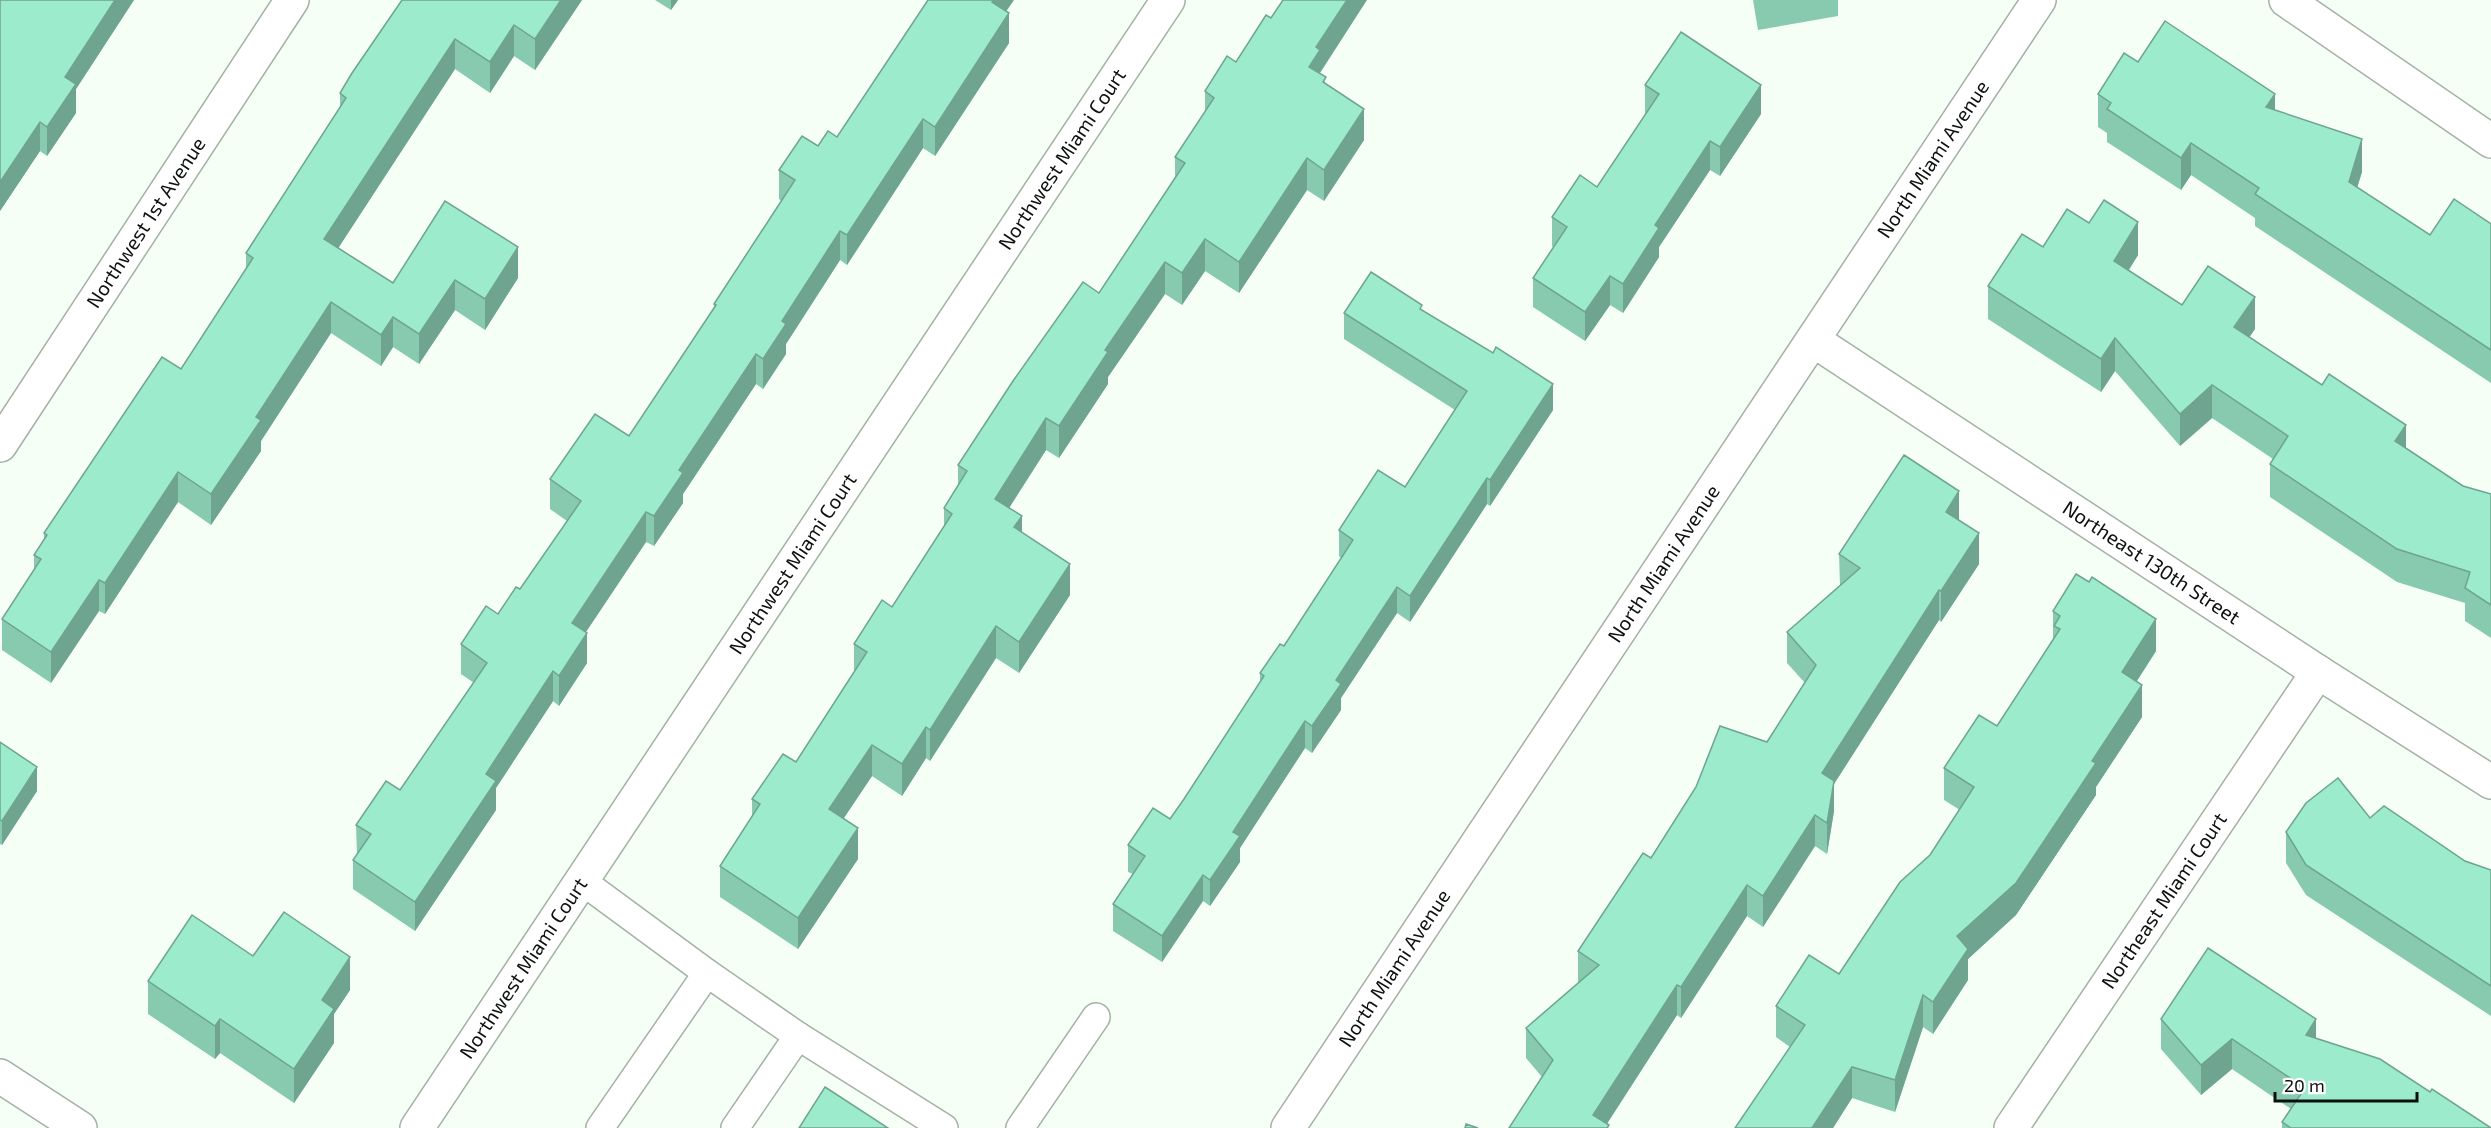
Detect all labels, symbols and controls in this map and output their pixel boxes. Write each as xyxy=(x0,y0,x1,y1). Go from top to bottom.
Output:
street label: Northwest Miami Court xyxy=(992,63,1130,254)
street label: North Miami Avenue xyxy=(1871,75,1993,242)
street label: Northwest 1st Avenue xyxy=(80,132,210,312)
street label: Northwest Miami Court xyxy=(723,468,861,658)
street label: North Miami Avenue xyxy=(1602,480,1724,646)
street label: Northeast 130th Street xyxy=(2059,495,2245,629)
street label: Northeast Miami Court xyxy=(2095,807,2231,993)
street label: Northwest Miami Court xyxy=(454,872,592,1063)
street label: North Miami Avenue xyxy=(1333,884,1455,1051)
scale bar xyxy=(2275,1065,2418,1103)
text: 20 m xyxy=(2284,1074,2325,1096)

